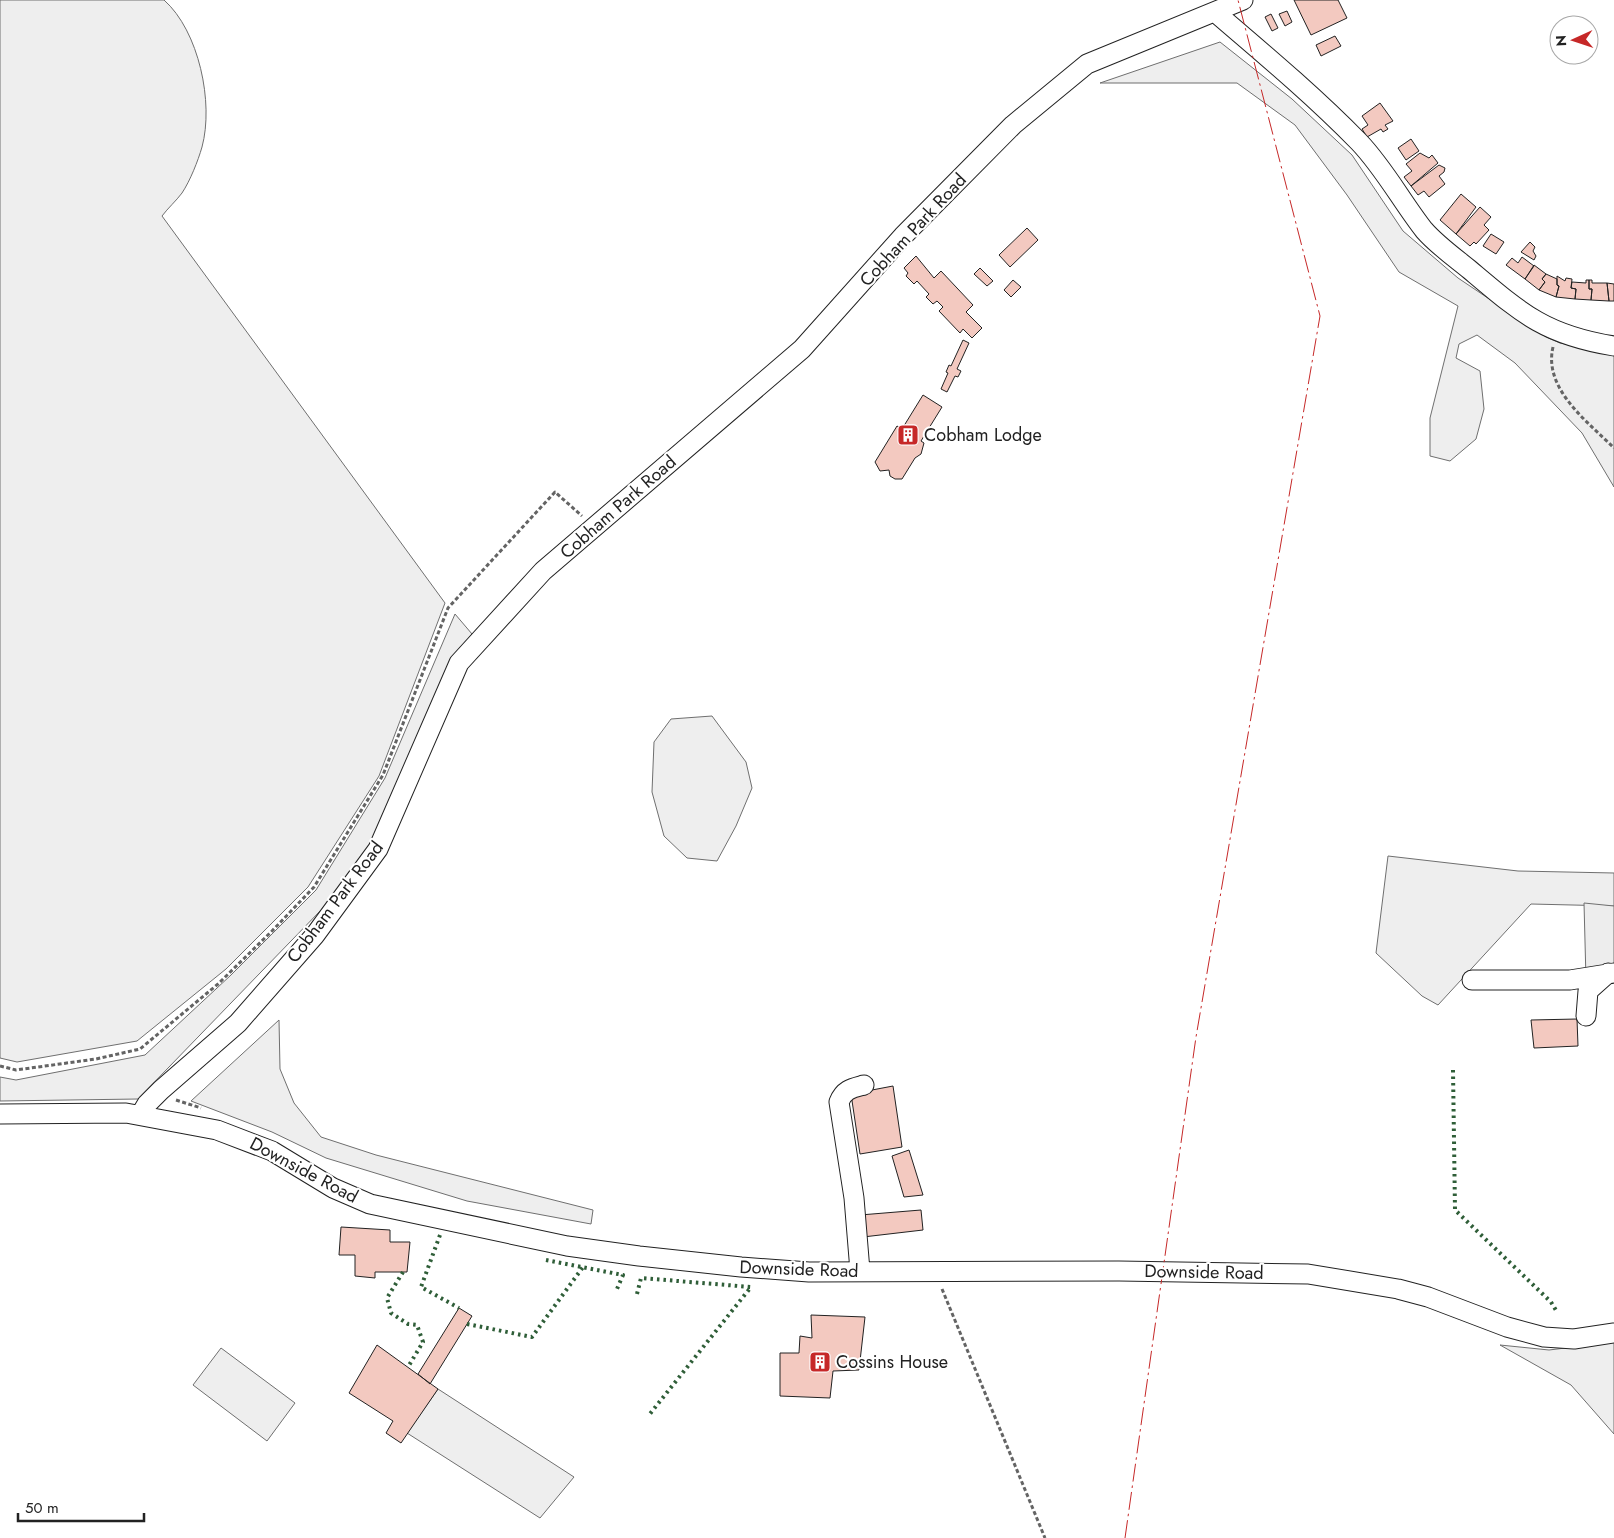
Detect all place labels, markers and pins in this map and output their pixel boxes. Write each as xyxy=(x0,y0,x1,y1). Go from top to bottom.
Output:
place label: Cobham Lodge xyxy=(924,422,1042,448)
building icon: Cobham Lodge xyxy=(896,423,920,447)
place label: Cossins House xyxy=(836,1349,948,1375)
building icon: Cossins House xyxy=(808,1350,832,1374)

